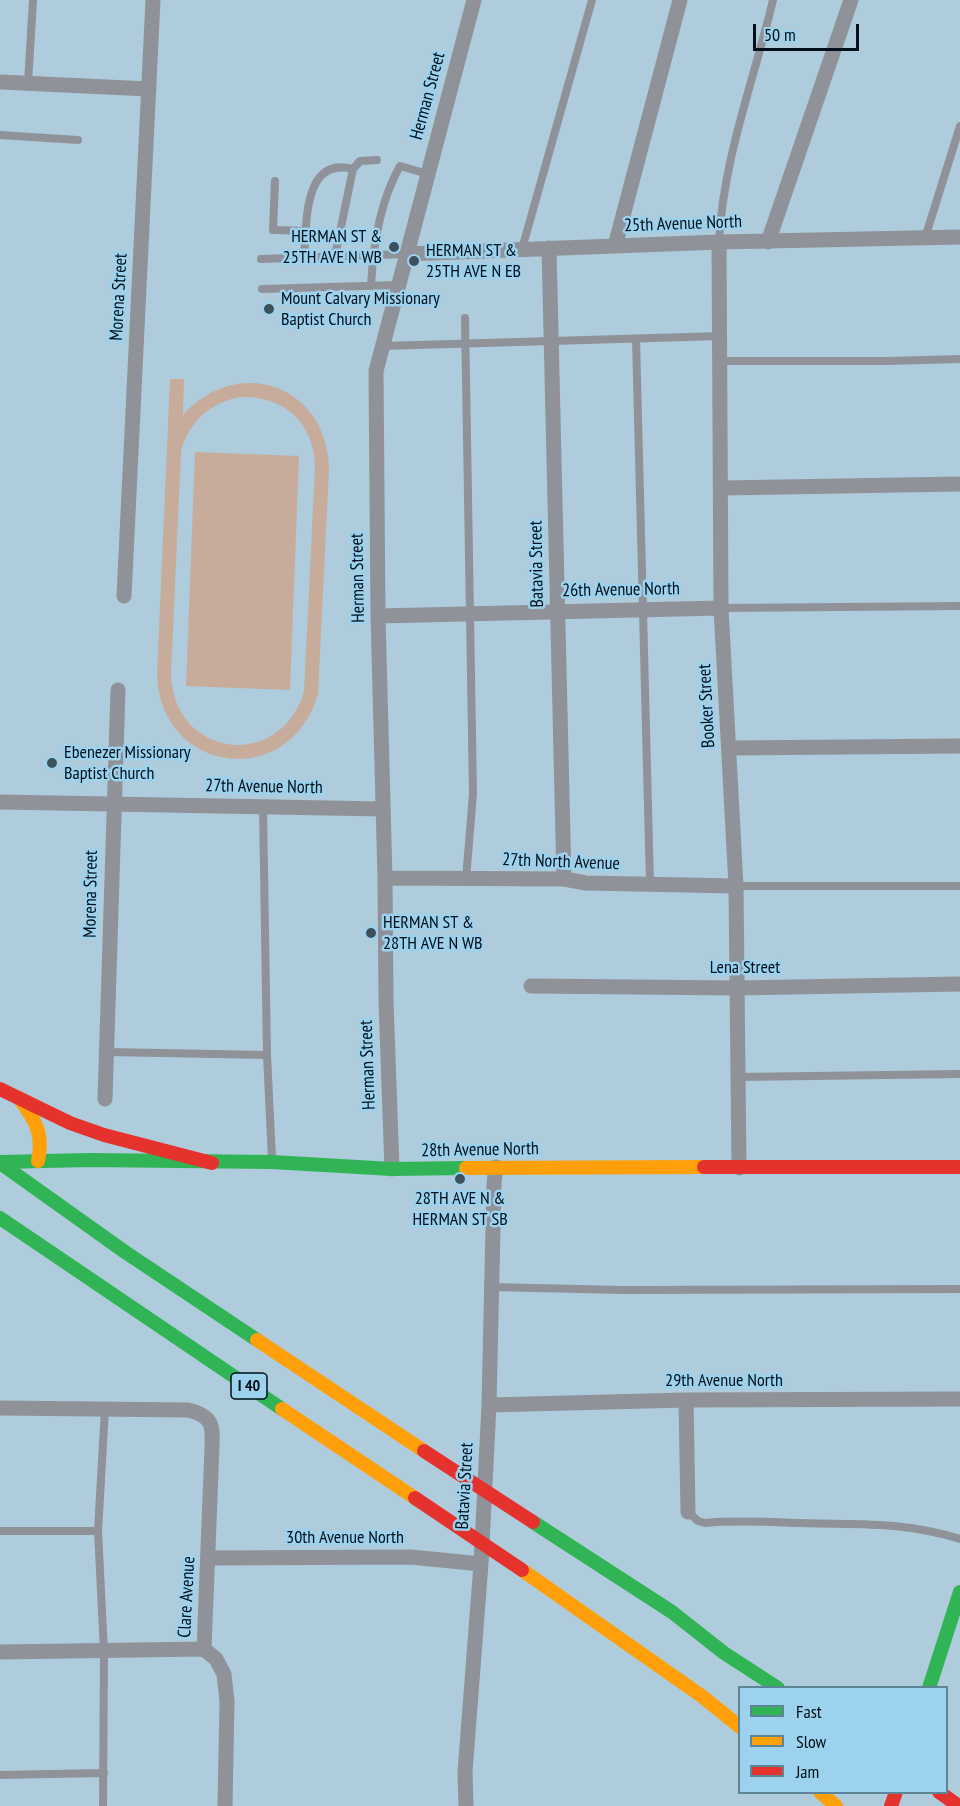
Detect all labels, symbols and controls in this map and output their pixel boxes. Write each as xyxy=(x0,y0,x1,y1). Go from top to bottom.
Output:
scale bar xyxy=(756,12,862,50)
text: 50 m xyxy=(764,23,796,46)
street label: Herman Street xyxy=(406,50,450,142)
street label: 25th Avenue North xyxy=(624,211,742,237)
place label: HERMAN ST & 25TH AVE N WB xyxy=(283,226,382,268)
marker: HERMAN ST & 25TH AVE N WB xyxy=(387,240,401,254)
place label: HERMAN ST & 25TH AVE N EB xyxy=(426,240,521,282)
street label: Morena Street xyxy=(106,253,132,341)
marker: HERMAN ST & 25TH AVE N EB xyxy=(407,254,421,268)
place label: Mount Calvary Missionary Baptist Church xyxy=(281,288,440,330)
marker: Mount Calvary Missionary Baptist Church xyxy=(262,302,276,316)
street label: Batavia Street xyxy=(525,520,549,608)
street label: Herman Street xyxy=(346,533,370,623)
street label: 26th Avenue North xyxy=(562,578,680,602)
street label: Booker Street xyxy=(694,663,720,749)
place label: Ebenezer Missionary Baptist Church xyxy=(64,742,191,784)
marker: Ebenezer Missionary Baptist Church xyxy=(45,756,59,770)
street label: 27th Avenue North xyxy=(205,775,323,799)
street label: 27th North Avenue xyxy=(502,849,620,875)
street label: Morena Street xyxy=(79,850,103,938)
place label: HERMAN ST & 28TH AVE N WB xyxy=(383,912,482,954)
marker: HERMAN ST & 28TH AVE N WB xyxy=(364,926,378,940)
street label: Lena Street xyxy=(710,957,780,979)
street label: Herman Street xyxy=(356,1020,380,1110)
street label: 28th Avenue North xyxy=(421,1138,539,1162)
marker: 28TH AVE N & HERMAN ST SB xyxy=(453,1172,467,1186)
place label: 28TH AVE N & HERMAN ST SB xyxy=(412,1188,508,1230)
street label: 29th Avenue North xyxy=(665,1370,783,1392)
road number: I 40 xyxy=(231,1373,267,1399)
street label: Batavia Street xyxy=(452,1442,478,1530)
street label: 30th Avenue North xyxy=(286,1527,404,1549)
street label: Clare Avenue xyxy=(174,1556,200,1638)
legend xyxy=(738,1686,948,1794)
text: Fast xyxy=(796,1700,822,1723)
text: Slow xyxy=(796,1730,826,1753)
text: Jam xyxy=(796,1760,819,1783)

